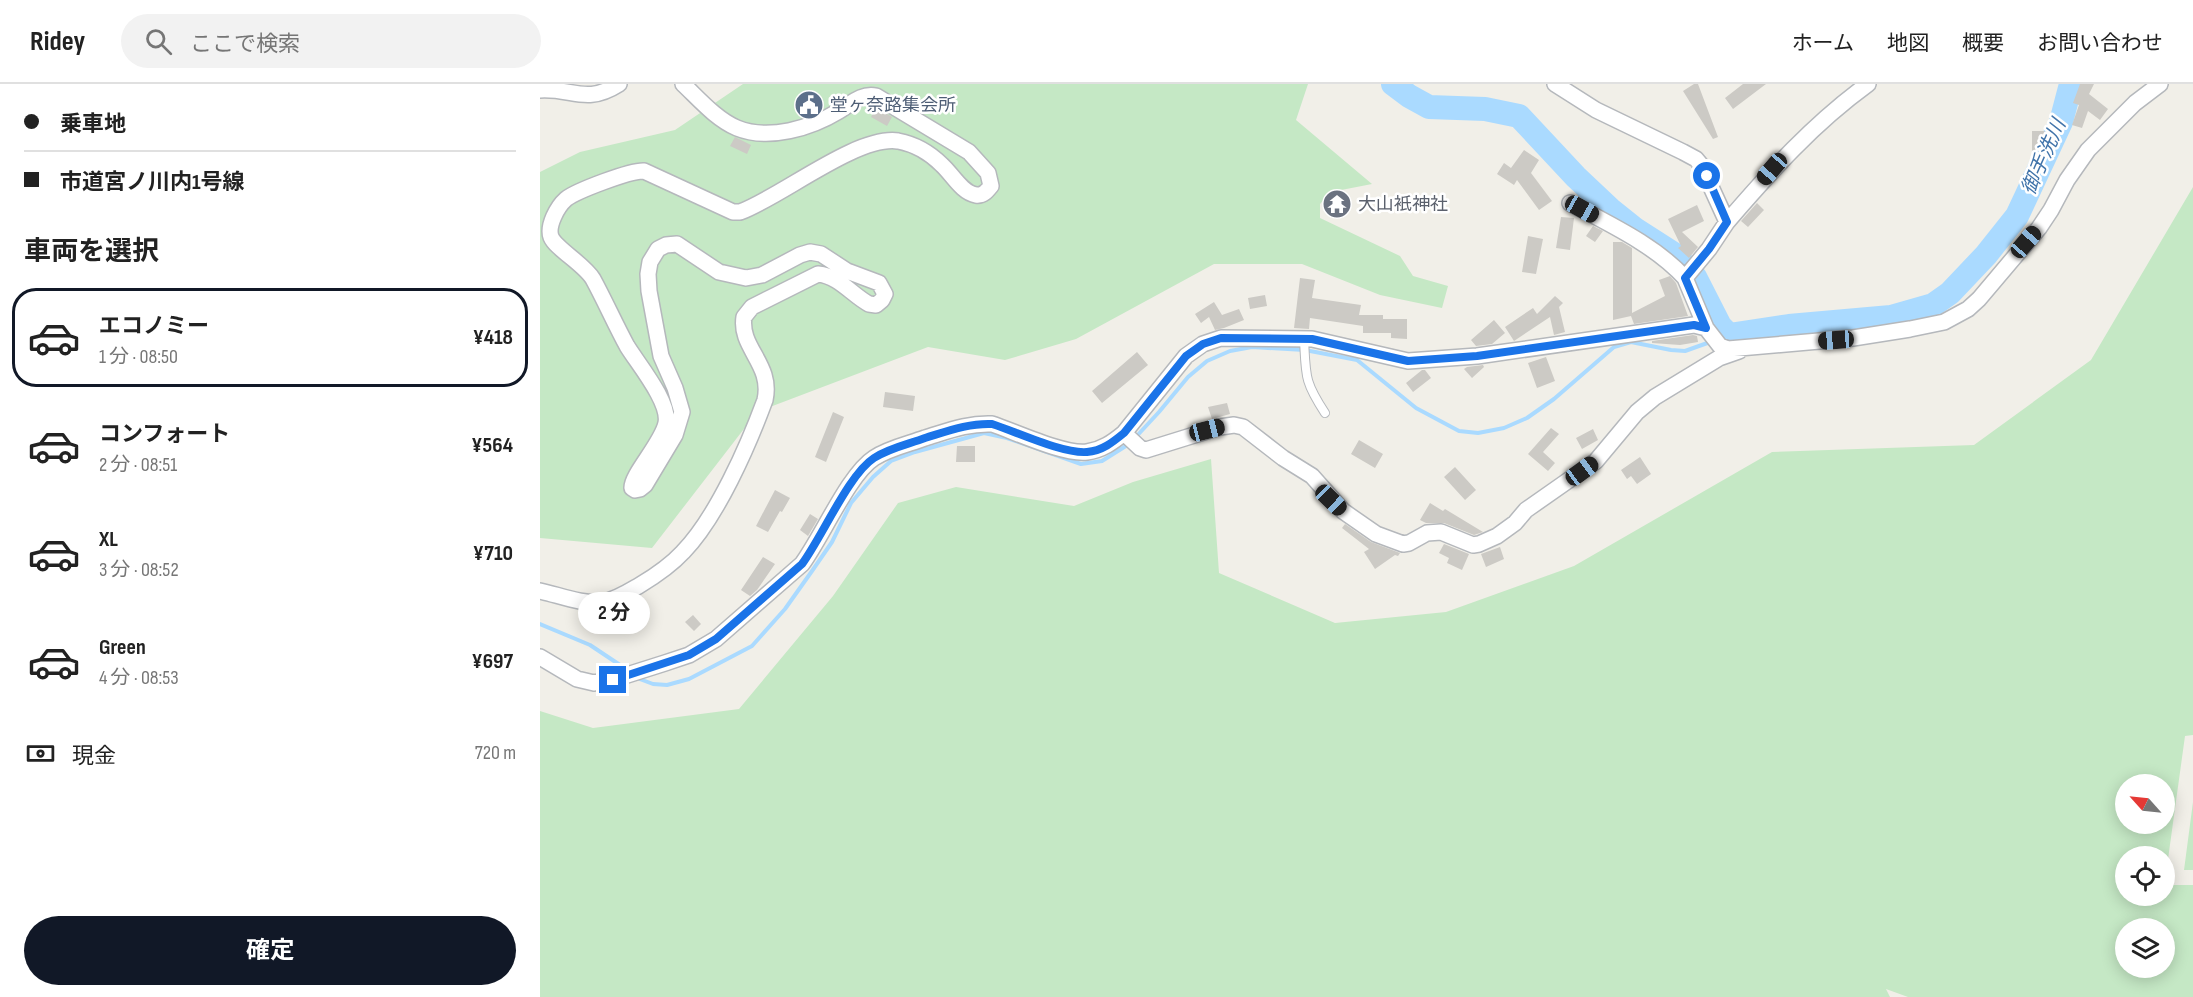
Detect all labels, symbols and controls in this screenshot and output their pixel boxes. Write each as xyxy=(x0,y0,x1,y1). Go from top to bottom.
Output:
search box xyxy=(121,14,541,68)
text: Ridey xyxy=(30,25,85,58)
icon: search xyxy=(142,25,175,58)
text: ここで検索 xyxy=(190,31,300,58)
text: ホーム xyxy=(1792,31,1854,56)
text: 地図 xyxy=(1887,31,1929,56)
text: 概要 xyxy=(1962,31,2004,56)
text: お問い合わせ xyxy=(2037,31,2163,56)
public building icon: 堂ヶ奈路集会所 xyxy=(793,89,825,121)
place label: 堂ヶ奈路集会所 xyxy=(830,95,956,116)
text: 乗車地 xyxy=(60,111,126,138)
water label: 御手洗川 xyxy=(2017,114,2072,198)
car xyxy=(1753,150,1791,188)
route start xyxy=(1693,162,1720,189)
text: 市道宮ノ川内1号線 xyxy=(60,169,245,196)
temple icon: 大山衹神社 xyxy=(1321,188,1353,220)
car xyxy=(1562,192,1602,226)
place label: 大山衹神社 xyxy=(1358,194,1448,215)
car xyxy=(2007,223,2045,261)
text: 車両を選択 xyxy=(24,236,159,268)
icon: car xyxy=(27,311,81,365)
text: エコノミー xyxy=(99,313,209,340)
text: ¥418 xyxy=(473,324,513,351)
car xyxy=(1817,330,1855,350)
text: 1 分 · 08:50 xyxy=(99,345,178,369)
car xyxy=(1187,417,1227,443)
icon: car xyxy=(27,419,81,473)
text: コンフォート xyxy=(99,421,230,448)
text: ¥564 xyxy=(471,432,513,459)
text: 2 分 · 08:51 xyxy=(99,453,177,477)
car xyxy=(1562,453,1602,489)
car xyxy=(1312,481,1350,519)
text: XL xyxy=(99,526,118,553)
icon: car xyxy=(27,527,81,581)
text: ¥710 xyxy=(473,540,513,567)
text: 3 分 · 08:52 xyxy=(99,558,179,582)
callout: 2 分 xyxy=(577,593,649,635)
text: 2 分 xyxy=(598,601,630,625)
text: Green xyxy=(99,634,146,661)
icon: car xyxy=(27,635,81,689)
text: ¥697 xyxy=(471,648,513,675)
text: 4 分 · 08:53 xyxy=(99,666,179,690)
route end xyxy=(599,666,626,693)
icon: cash xyxy=(24,737,57,770)
text: 720 m xyxy=(475,741,516,765)
text: 現金 xyxy=(72,743,116,770)
north arrow xyxy=(2115,774,2175,834)
map controls xyxy=(2115,774,2175,978)
button: locate xyxy=(2115,846,2175,906)
button: 確定 xyxy=(24,916,516,985)
button: layers xyxy=(2115,918,2175,978)

